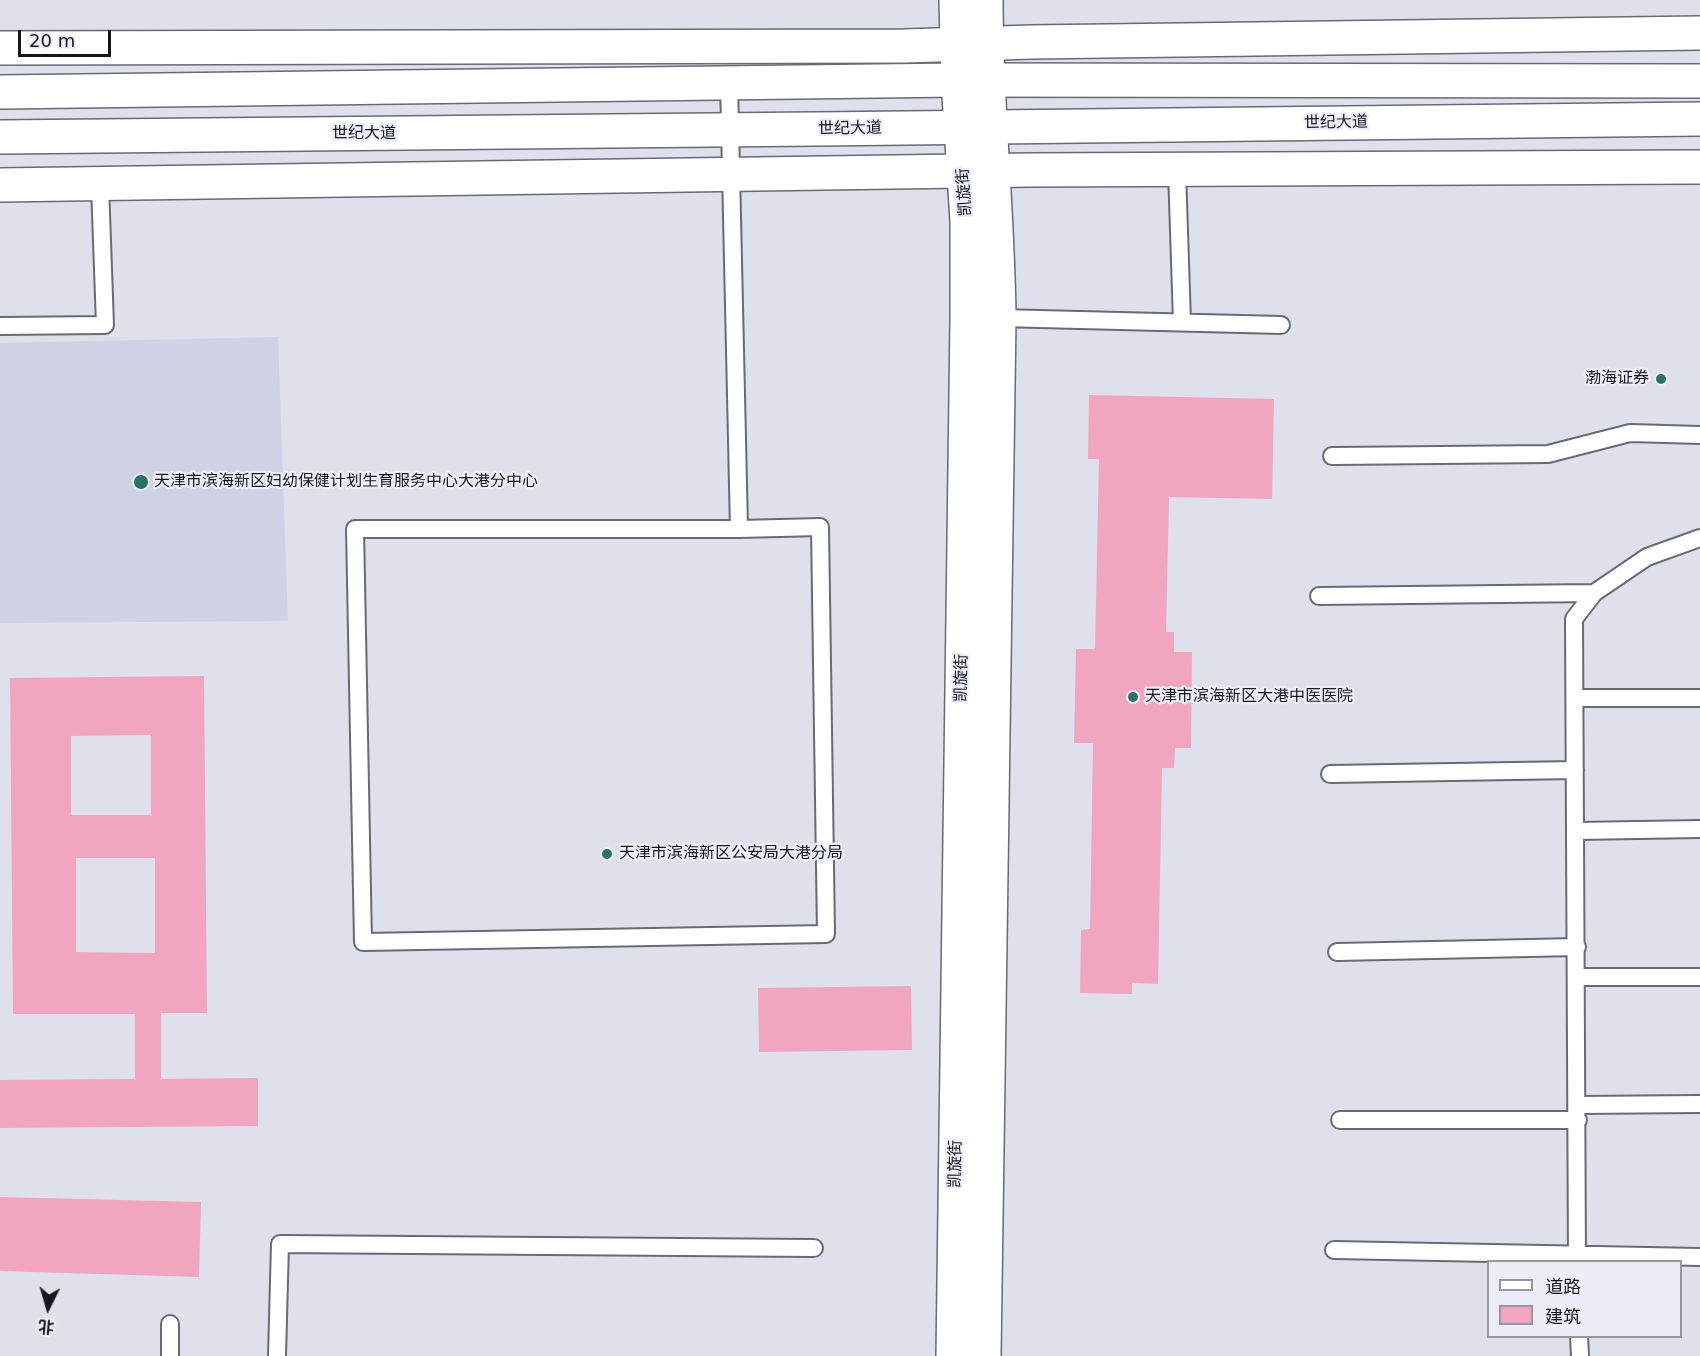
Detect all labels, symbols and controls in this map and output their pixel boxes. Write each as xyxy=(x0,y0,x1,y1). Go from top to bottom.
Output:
scale bar xyxy=(21,18,114,56)
text: 20 m xyxy=(29,30,75,51)
street label: 世纪大道 xyxy=(1304,113,1368,133)
street label: 世纪大道 xyxy=(818,119,882,139)
street label: 世纪大道 xyxy=(332,124,396,144)
street label: 凯旋街 xyxy=(954,167,976,217)
place label: 渤海证券 xyxy=(1585,369,1649,389)
marker: 渤海证券 xyxy=(1654,372,1668,386)
place label: 天津市滨海新区妇幼保健计划生育服务中心大港分中心 xyxy=(154,472,538,492)
marker: 天津市滨海新区妇幼保健计划生育服务中心大港分中心 xyxy=(132,473,150,491)
street label: 凯旋街 xyxy=(952,654,972,702)
place label: 天津市滨海新区大港中医医院 xyxy=(1145,687,1353,707)
marker: 天津市滨海新区大港中医医院 xyxy=(1126,690,1140,704)
place label: 天津市滨海新区公安局大港分局 xyxy=(619,844,843,864)
marker: 天津市滨海新区公安局大港分局 xyxy=(600,847,614,861)
street label: 凯旋街 xyxy=(946,1140,966,1188)
legend xyxy=(1487,1260,1682,1338)
text: 道路 xyxy=(1545,1276,1581,1297)
north arrow xyxy=(18,1278,78,1338)
text: 建筑 xyxy=(1545,1306,1581,1327)
text: 北 xyxy=(38,1316,55,1337)

